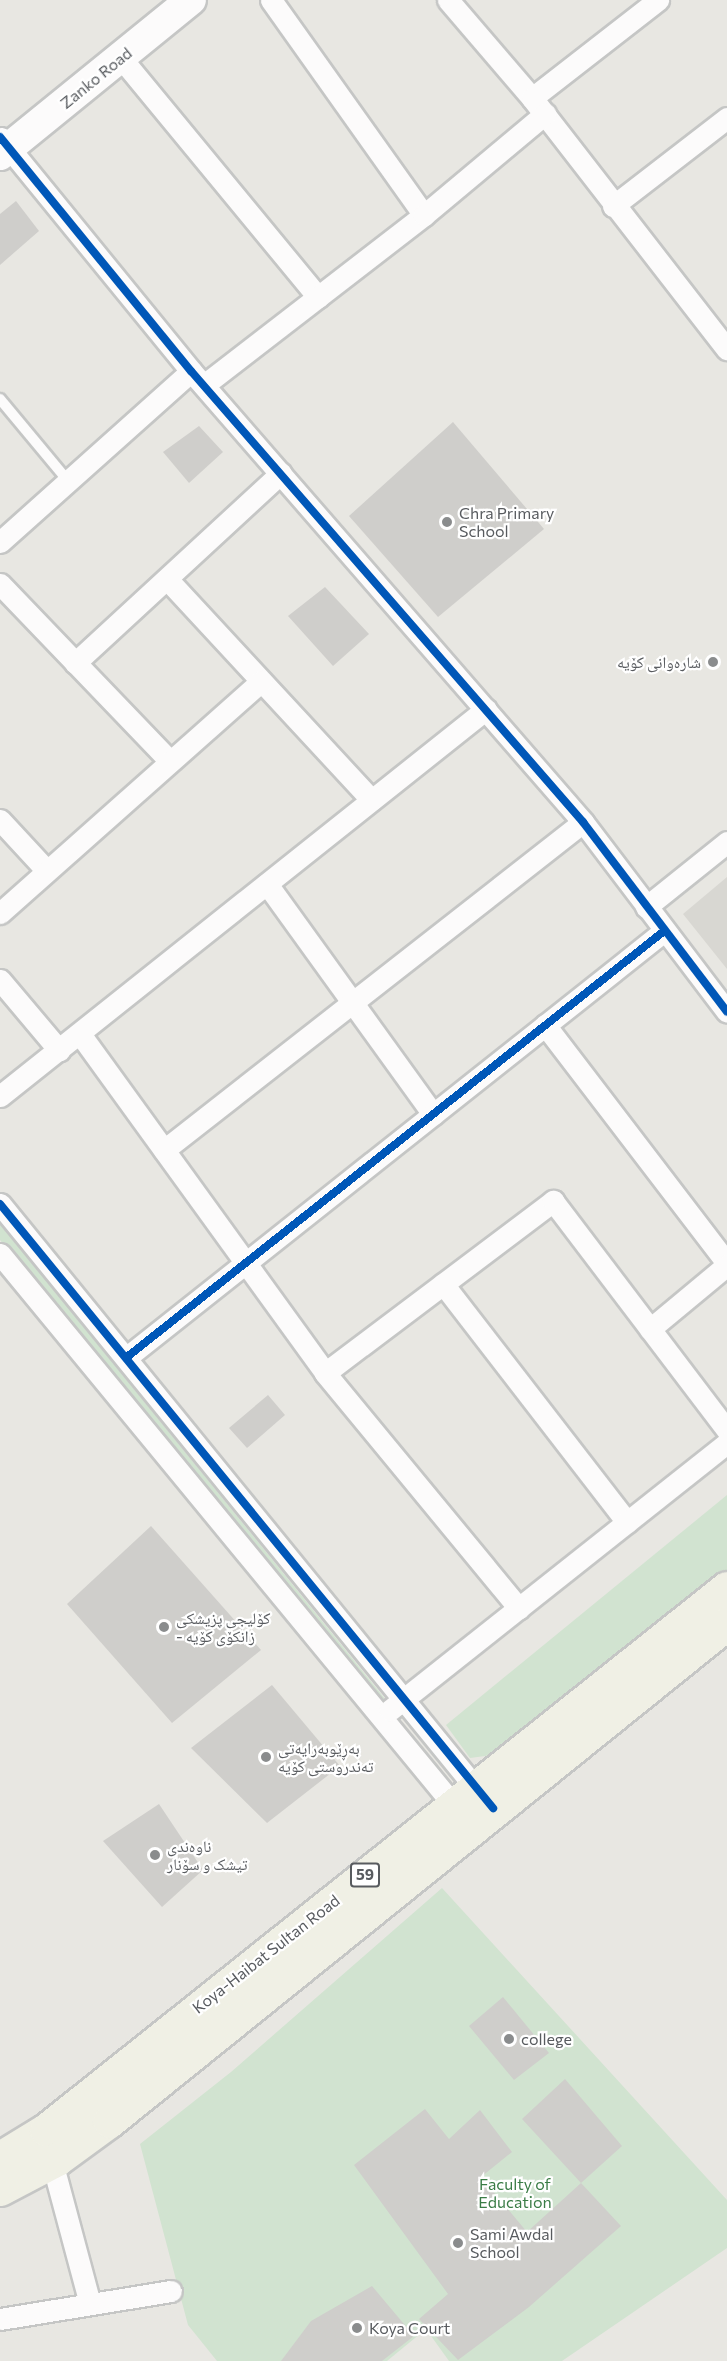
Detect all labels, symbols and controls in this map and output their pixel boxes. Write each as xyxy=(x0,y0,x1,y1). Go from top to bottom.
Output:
street label: Zanko Road xyxy=(56,43,136,113)
place label: Chra Primary School xyxy=(459,503,554,541)
marker: Chra Primary School xyxy=(440,515,454,529)
place label: شارەوانی کۆیە xyxy=(617,652,701,672)
marker: شارەوانی کۆیە xyxy=(706,655,720,669)
place label: کۆلیجی پزیشکی - زانکۆی کۆیە xyxy=(176,1608,270,1646)
marker: کۆلیجی پزیشکی - زانکۆی کۆیە xyxy=(157,1620,171,1634)
place label: بەڕێوبەرایەتی تەندروستی کۆیە xyxy=(278,1738,374,1776)
marker: بەڕێوبەرایەتی تەندروستی کۆیە xyxy=(259,1750,273,1764)
place label: ناوەندی تیشک و سۆنار xyxy=(167,1836,248,1874)
marker: ناوەندی تیشک و سۆنار xyxy=(148,1848,162,1862)
road number: 59 xyxy=(350,1863,380,1887)
street label: Koya-Haibat Sultan Road xyxy=(189,1891,343,2017)
place label: college xyxy=(521,2029,572,2049)
marker: college xyxy=(502,2032,516,2046)
park label: Faculty of Education xyxy=(478,2174,552,2212)
place label: Sami Awdal School xyxy=(470,2224,554,2262)
marker: Sami Awdal School xyxy=(451,2236,465,2250)
place label: Koya Court xyxy=(369,2318,450,2338)
marker: Koya Court xyxy=(350,2321,364,2335)

